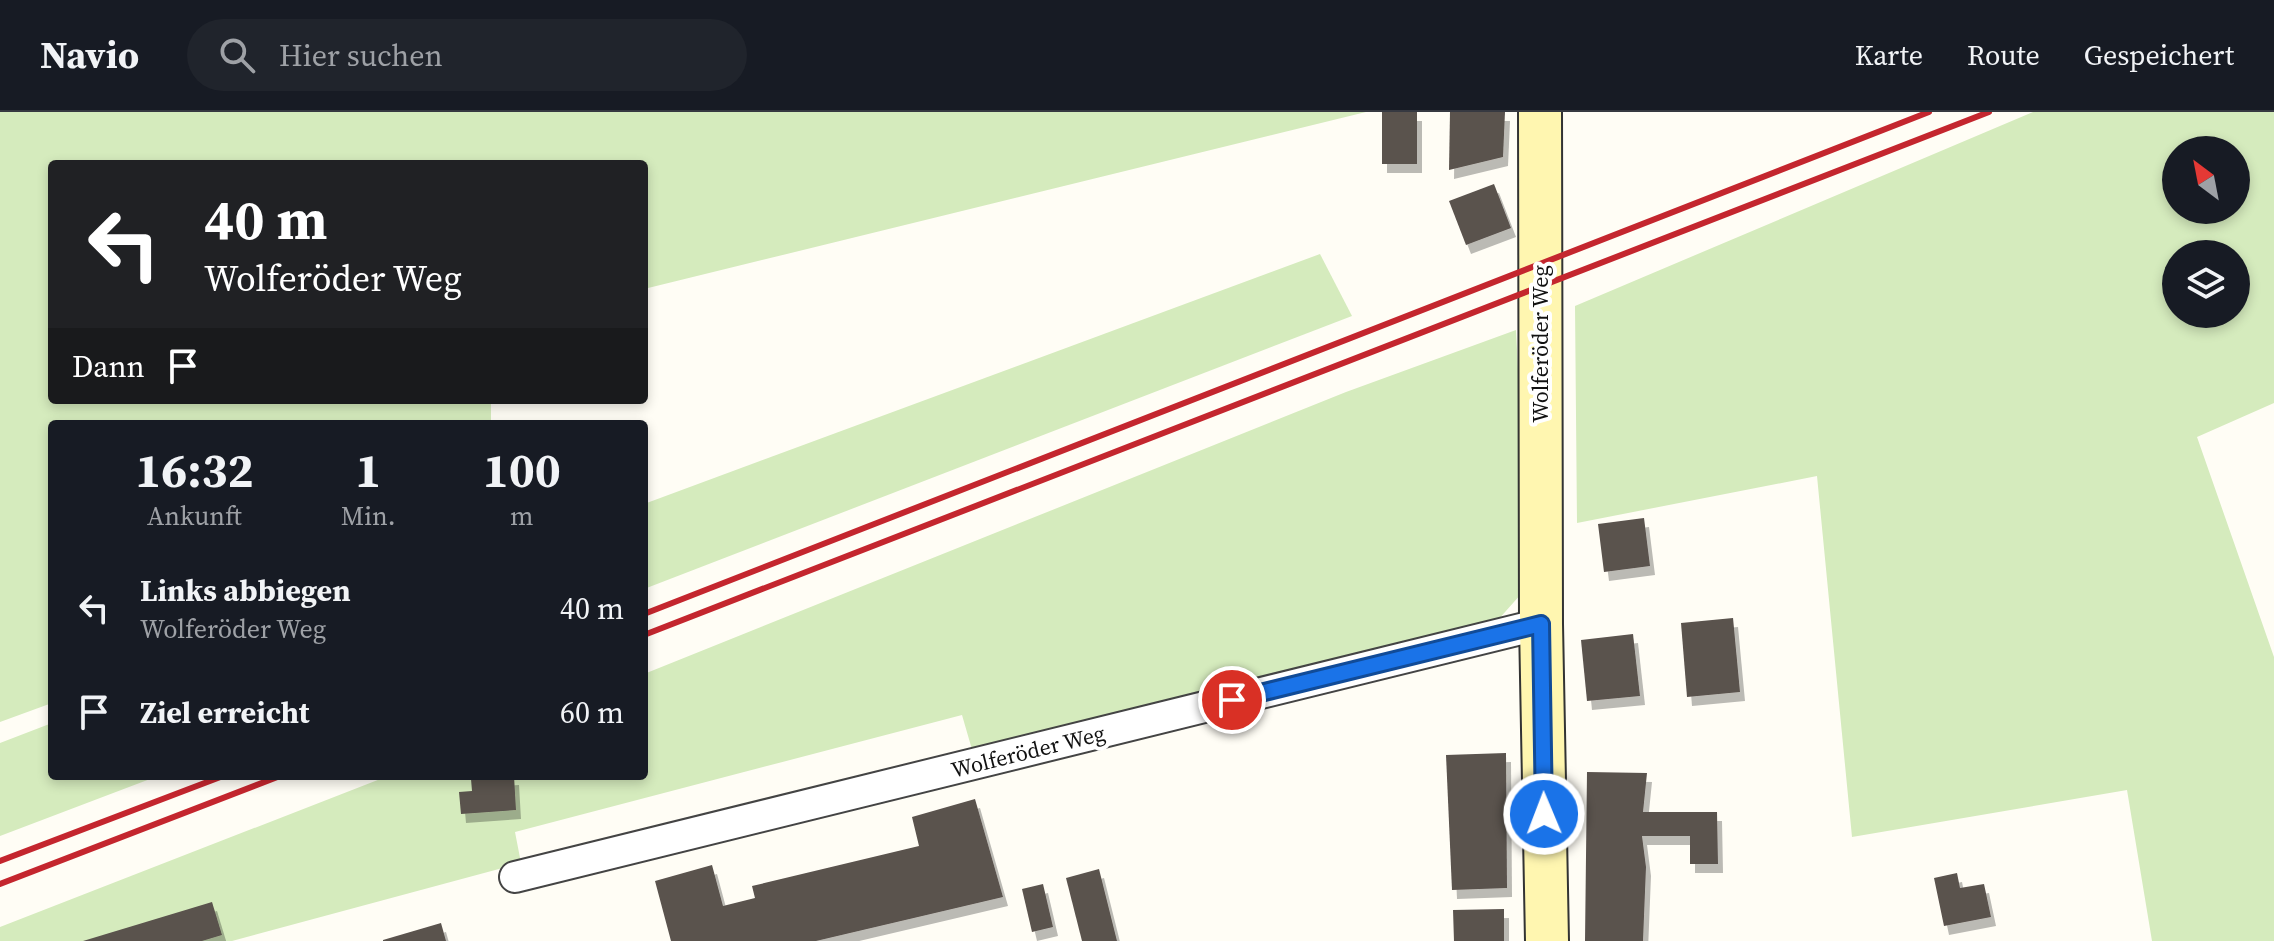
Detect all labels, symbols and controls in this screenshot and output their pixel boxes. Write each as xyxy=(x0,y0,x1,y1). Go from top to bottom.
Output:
search box xyxy=(187,19,747,91)
text: Navio xyxy=(40,29,139,81)
icon: search xyxy=(215,33,259,77)
text: Hier suchen xyxy=(279,35,443,76)
text: Karte xyxy=(1855,36,1923,74)
text: Route xyxy=(1967,36,2040,74)
text: Gespeichert xyxy=(2084,36,2234,74)
north arrow xyxy=(2162,136,2250,224)
map controls xyxy=(2162,136,2250,328)
text: 40 m xyxy=(204,181,327,258)
icon: left xyxy=(72,192,176,296)
button: layers xyxy=(2162,240,2250,328)
text: Wolferöder Weg xyxy=(204,254,462,303)
street label: Wolferöder Weg xyxy=(1525,265,1555,423)
icon: arrive xyxy=(161,344,205,388)
text: Dann xyxy=(72,346,145,387)
text: 16:32 xyxy=(135,437,254,503)
text: 1 xyxy=(355,437,381,503)
text: 100 xyxy=(483,437,561,503)
text: Ankunft xyxy=(147,498,242,534)
text: Min. xyxy=(341,498,396,534)
text: m xyxy=(510,498,534,534)
text: Links abbiegen xyxy=(140,570,351,611)
icon: left xyxy=(72,586,116,630)
text: 40 m xyxy=(560,588,624,629)
text: Wolferöder Weg xyxy=(140,611,326,647)
pin xyxy=(1198,666,1266,734)
icon: arrive xyxy=(1210,678,1254,722)
icon: arrive xyxy=(72,690,116,734)
text: Ziel erreicht xyxy=(140,692,309,733)
text: 60 m xyxy=(560,692,624,733)
street label: Wolferöder Weg xyxy=(948,717,1108,785)
position arrow xyxy=(1502,772,1586,856)

